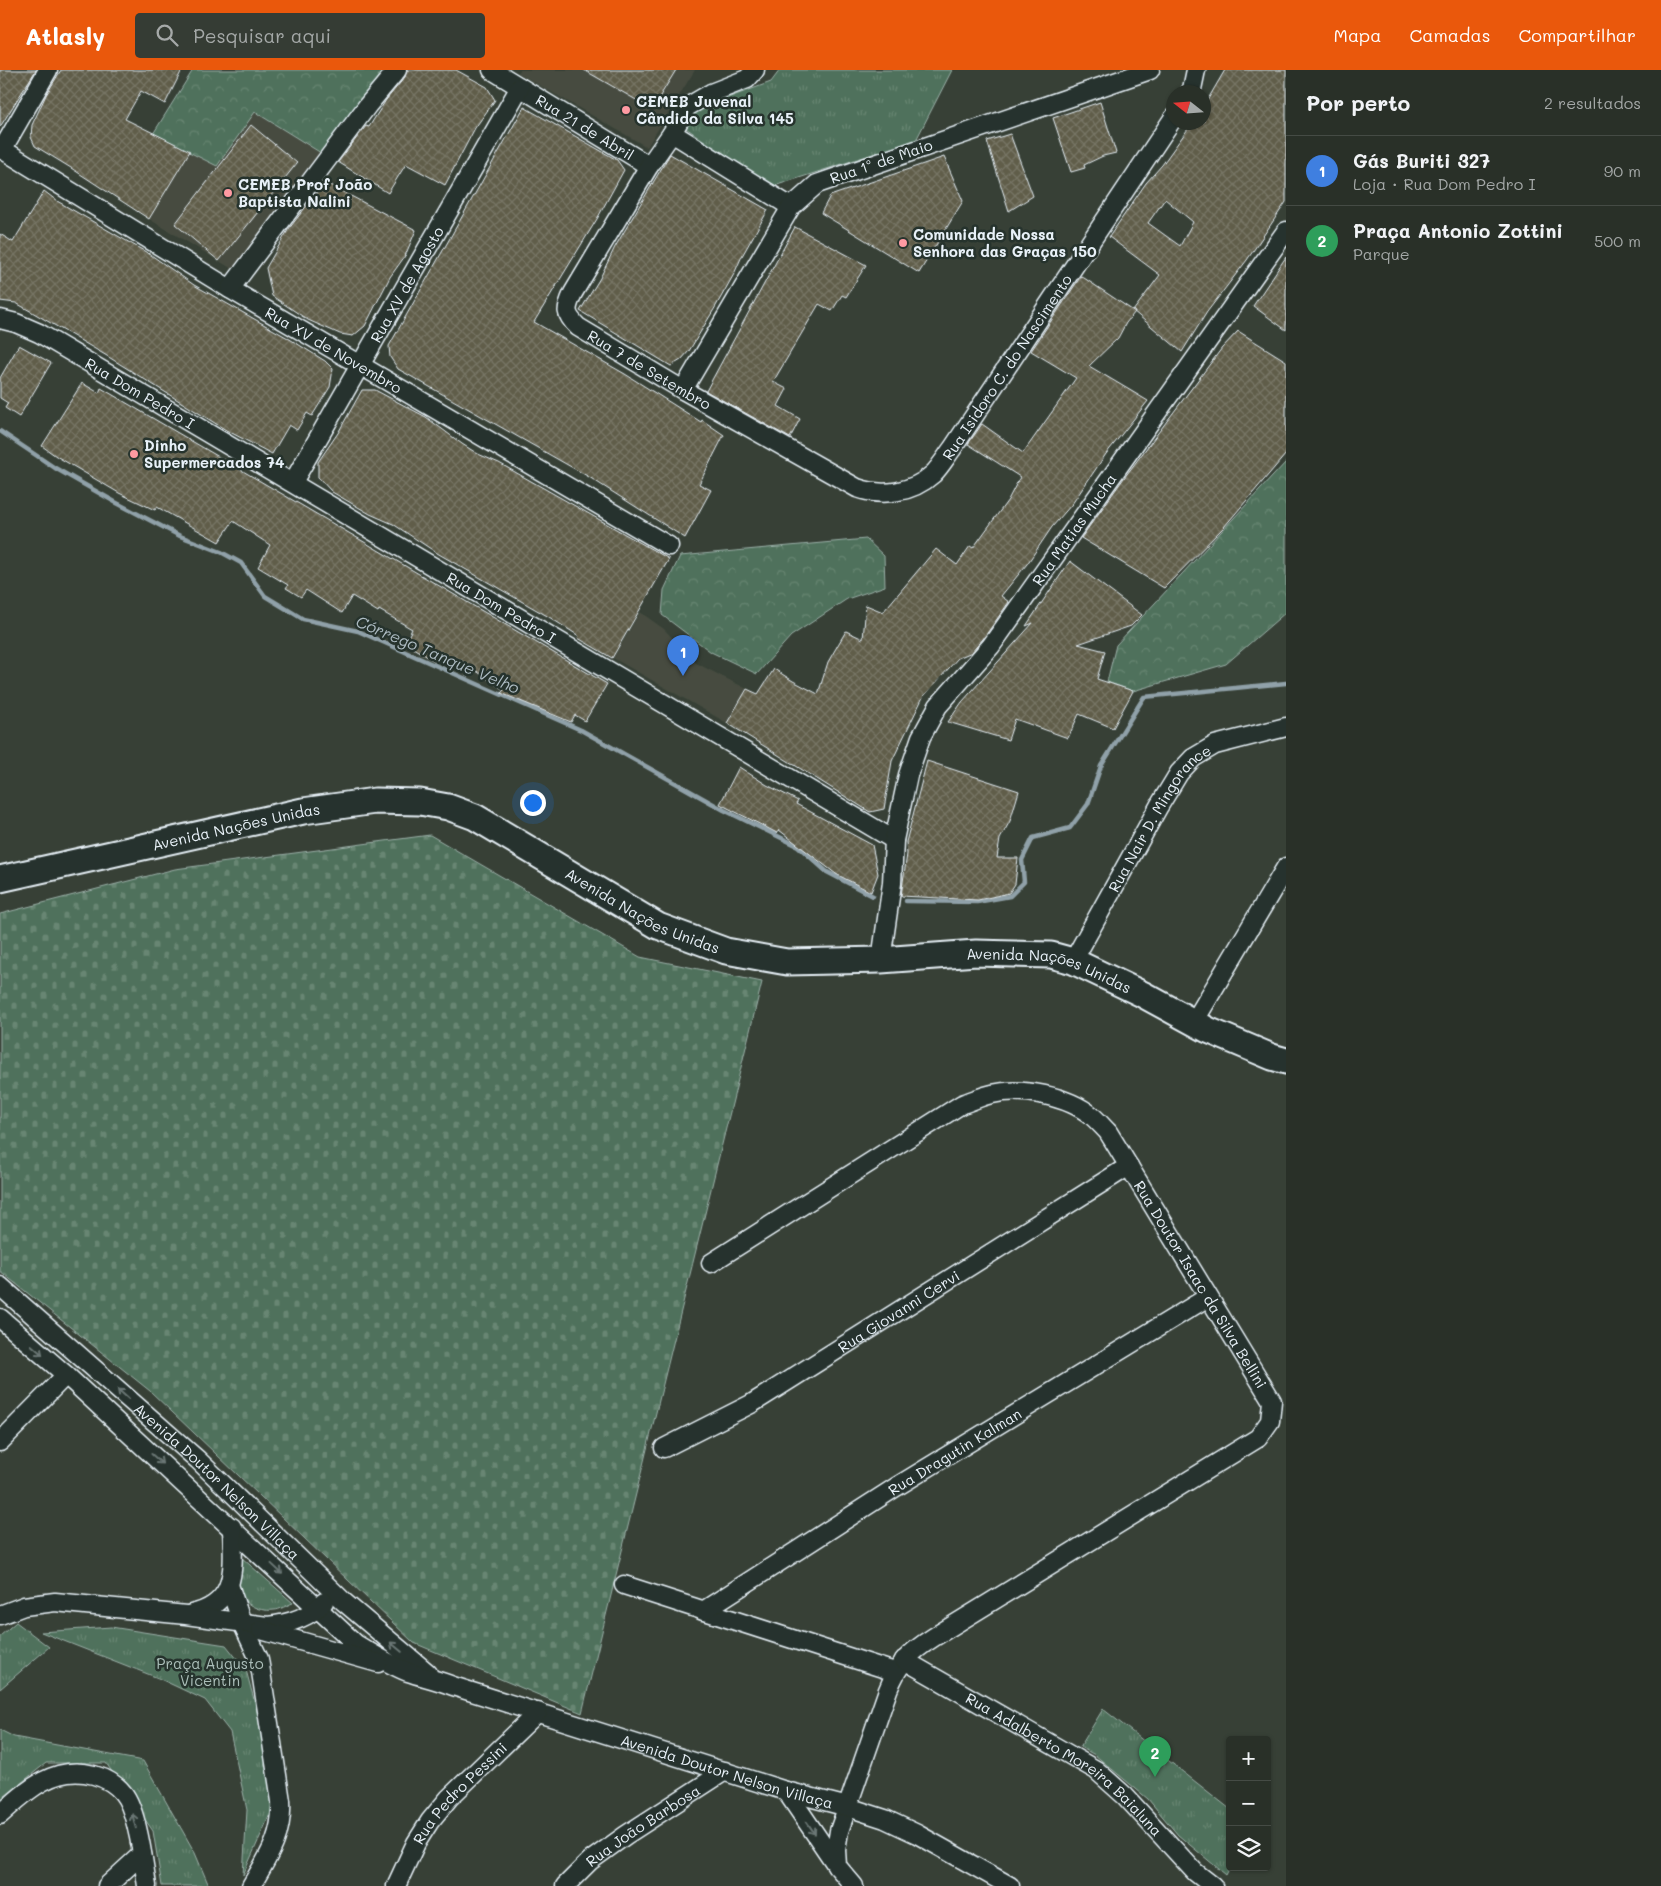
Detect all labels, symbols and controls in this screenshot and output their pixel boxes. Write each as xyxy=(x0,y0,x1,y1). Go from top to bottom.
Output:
search box xyxy=(135,13,485,58)
text: Atlasly xyxy=(25,20,105,51)
icon: search xyxy=(153,21,181,49)
text: Pesquisar aqui xyxy=(193,23,331,48)
text: Mapa xyxy=(1334,23,1381,47)
text: Camadas xyxy=(1409,23,1490,47)
text: Compartilhar xyxy=(1518,23,1636,47)
north arrow xyxy=(1166,85,1211,130)
street label: Rua 21 de Abril xyxy=(532,89,638,164)
text: Por perto xyxy=(1306,89,1410,116)
place label: CEMEB Juvenal Cândido da Silva 145 xyxy=(636,91,794,128)
text: 2 resultados xyxy=(1544,92,1641,113)
marker: CEMEB Juvenal Cândido da Silva 145 xyxy=(620,104,632,116)
street label: Rua 1º de Maio xyxy=(827,134,935,188)
text: Gás Buriti 327 xyxy=(1353,148,1490,173)
text: 1 xyxy=(1318,160,1326,181)
text: 90 m xyxy=(1604,160,1641,181)
text: Loja · Rua Dom Pedro I xyxy=(1353,173,1535,194)
place label: CEMEB Prof João Baptista Nalini xyxy=(238,174,372,211)
marker: CEMEB Prof João Baptista Nalini xyxy=(222,187,234,199)
text: Praça Antonio Zottini xyxy=(1353,218,1563,243)
street label: Rua XV de Agosto xyxy=(365,223,448,346)
place label: Comunidade Nossa Senhora das Graças 150 xyxy=(913,224,1097,261)
text: 2 xyxy=(1318,230,1326,251)
text: 500 m xyxy=(1594,230,1641,251)
marker: Comunidade Nossa Senhora das Graças 150 xyxy=(897,237,909,249)
text: Parque xyxy=(1353,243,1410,264)
street label: Rua Isidoro C. do Nascimento xyxy=(937,270,1076,464)
street label: Rua XV de Novembro xyxy=(262,302,406,398)
street label: Rua 7 de Setembro xyxy=(584,325,715,414)
street label: Rua Dom Pedro I xyxy=(82,353,199,433)
place label: Dinho Supermercados 74 xyxy=(144,435,285,472)
marker: Dinho Supermercados 74 xyxy=(128,448,140,460)
street label: Rua Matias Mucha xyxy=(1027,469,1121,589)
street label: Rua Dom Pedro I xyxy=(443,567,560,648)
water label: Córrego Tanque Velho xyxy=(353,610,523,698)
pin: 1 xyxy=(667,635,699,676)
street label: Rua Nair D. Mingorance xyxy=(1103,740,1214,895)
your location xyxy=(520,790,546,816)
street label: Avenida Nações Unidas xyxy=(150,799,321,855)
street label: Avenida Nações Unidas xyxy=(562,863,723,958)
street label: Avenida Nações Unidas xyxy=(965,943,1135,997)
street label: Rua Doutor Isaac da Silva Bellini xyxy=(1130,1177,1272,1392)
street label: Rua Giovanni Cervi xyxy=(834,1265,963,1357)
one-way arrow xyxy=(30,1344,43,1356)
one-way arrow xyxy=(117,1388,130,1400)
street label: Avenida Doutor Nelson Villaça xyxy=(130,1398,304,1564)
street label: Rua Dragutin Kalman xyxy=(884,1403,1025,1500)
one-way arrow xyxy=(151,1453,164,1465)
one-way arrow xyxy=(270,1563,283,1575)
one-way arrow xyxy=(390,1642,403,1653)
park label: Praça Augusto Vicentin xyxy=(156,1653,264,1690)
street label: Rua Adalberto Moreira Baialuna xyxy=(962,1688,1167,1840)
street label: Avenida Doutor Nelson Villaça xyxy=(618,1730,835,1813)
pin: 2 xyxy=(1139,1736,1171,1777)
map controls xyxy=(1226,1736,1271,1871)
button: + xyxy=(1226,1736,1271,1781)
street label: Rua Pedro Pessini xyxy=(408,1738,511,1848)
street label: Rua João Barbosa xyxy=(582,1780,704,1871)
button: − xyxy=(1226,1781,1271,1826)
one-way arrow xyxy=(129,1814,138,1830)
one-way arrow xyxy=(806,1821,816,1835)
button: layers xyxy=(1226,1826,1271,1871)

